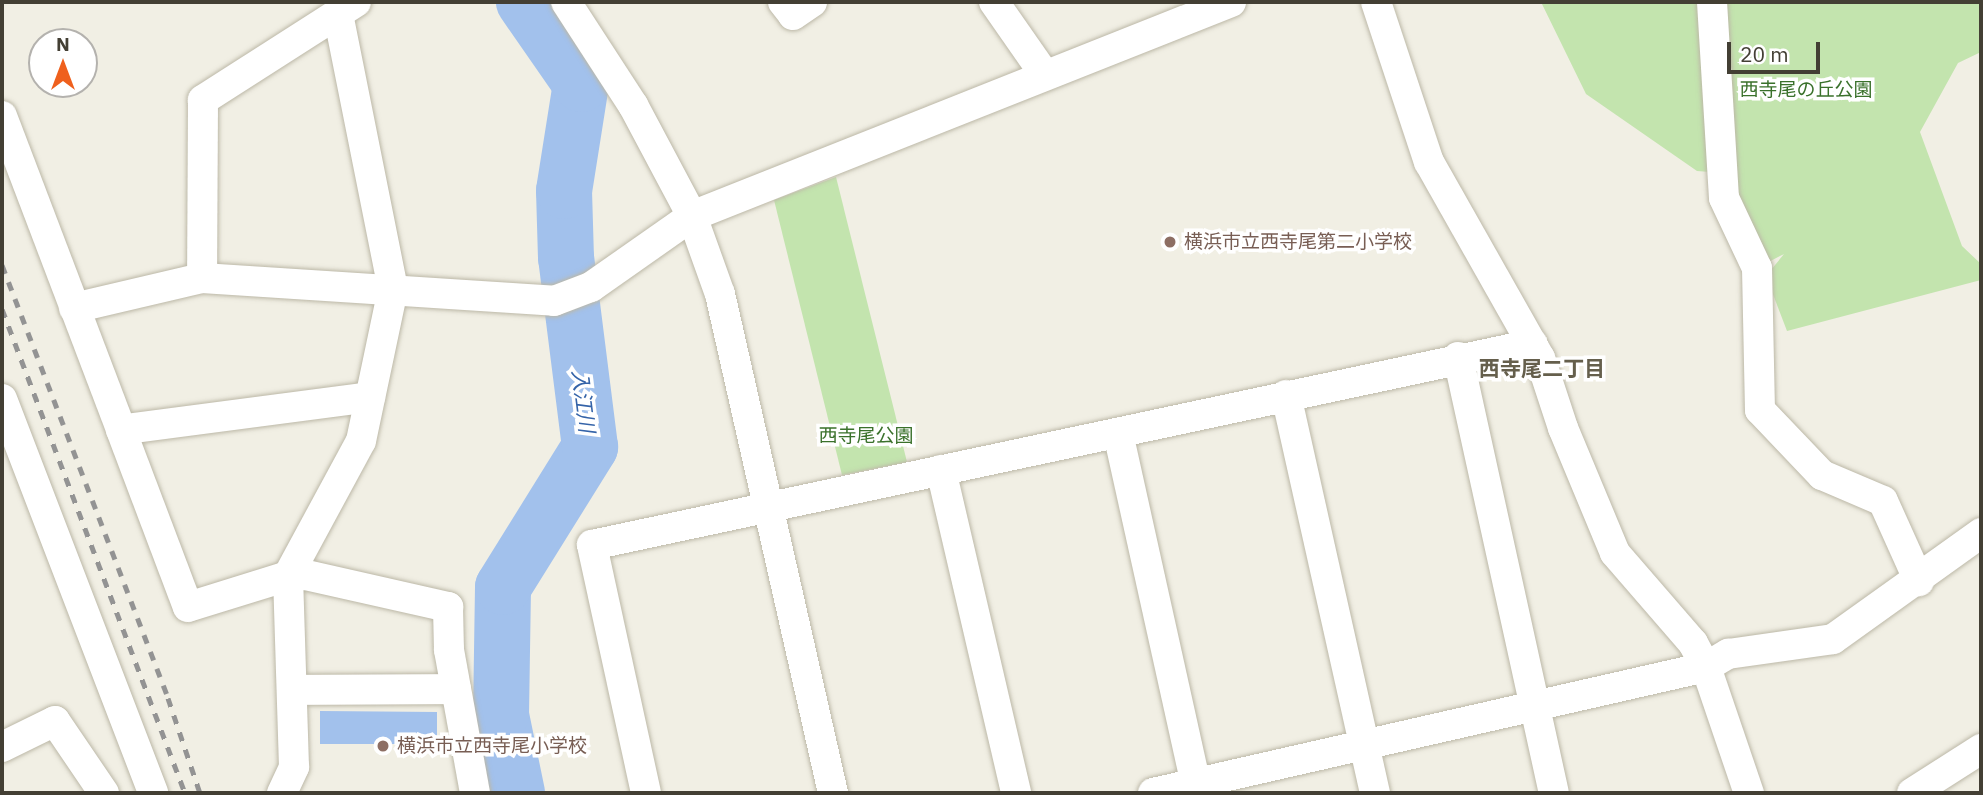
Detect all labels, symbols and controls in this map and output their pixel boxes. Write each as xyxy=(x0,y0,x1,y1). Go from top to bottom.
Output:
north arrow xyxy=(28,28,98,98)
scale bar xyxy=(1731,28,1824,72)
text: N xyxy=(56,32,70,56)
text: 20 m xyxy=(1740,40,1789,68)
park label: 西寺尾の丘公園 xyxy=(1740,79,1872,101)
place label: 横浜市立西寺尾第二小学校 xyxy=(1184,231,1412,253)
marker: 横浜市立西寺尾第二小学校 xyxy=(1162,234,1178,250)
district label: 西寺尾二丁目 xyxy=(1479,355,1605,381)
water label: 入江川 xyxy=(568,368,600,434)
park label: 西寺尾公園 xyxy=(819,425,913,447)
place label: 横浜市立西寺尾小学校 xyxy=(397,735,587,757)
marker: 横浜市立西寺尾小学校 xyxy=(375,738,391,754)

